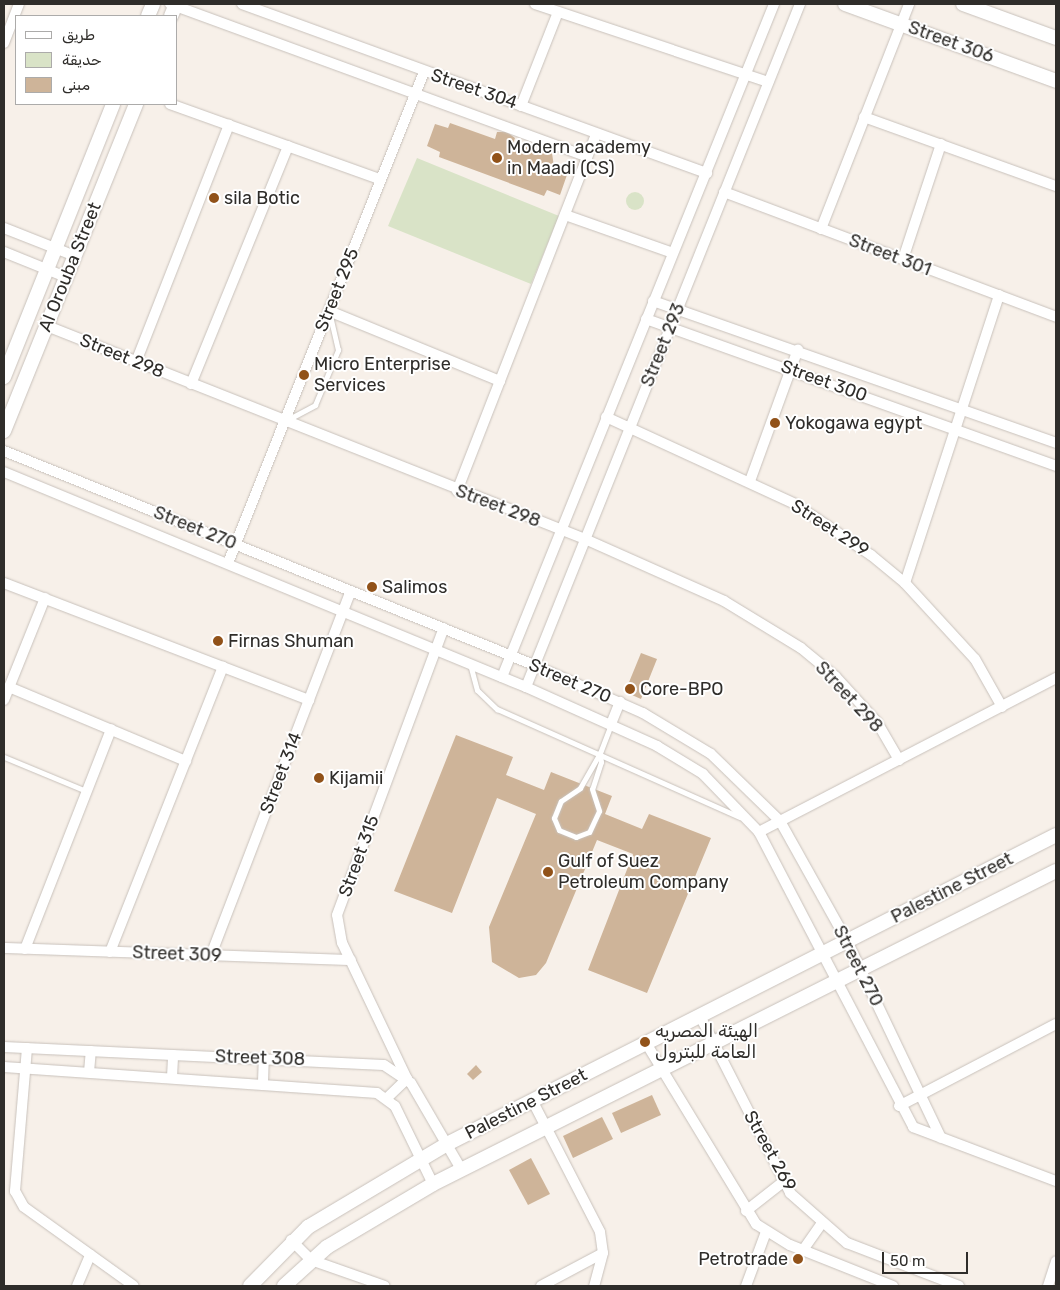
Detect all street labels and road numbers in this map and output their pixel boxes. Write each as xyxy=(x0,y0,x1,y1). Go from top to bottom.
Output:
street label: Street 306 xyxy=(905,17,997,67)
street label: Street 304 xyxy=(428,64,520,114)
street label: Al Orouba Street xyxy=(34,199,106,335)
street label: Street 301 xyxy=(846,229,934,281)
street label: Street 295 xyxy=(310,245,364,335)
street label: Street 293 xyxy=(636,300,690,390)
street label: Street 298 xyxy=(77,329,167,383)
street label: Street 300 xyxy=(778,355,870,407)
street label: Street 298 xyxy=(453,480,543,532)
street label: Street 299 xyxy=(787,495,873,561)
street label: Street 270 xyxy=(150,502,240,554)
street label: Street 270 xyxy=(525,654,615,708)
street label: Street 298 xyxy=(811,657,887,737)
street label: Street 314 xyxy=(256,729,306,817)
street label: Street 315 xyxy=(334,812,384,900)
street label: Palestine Street xyxy=(888,848,1016,928)
street label: Street 270 xyxy=(828,922,888,1010)
street label: Street 309 xyxy=(132,942,222,966)
street label: Street 308 xyxy=(215,1046,305,1070)
street label: Palestine Street xyxy=(462,1064,590,1144)
street label: Street 269 xyxy=(739,1107,801,1195)

